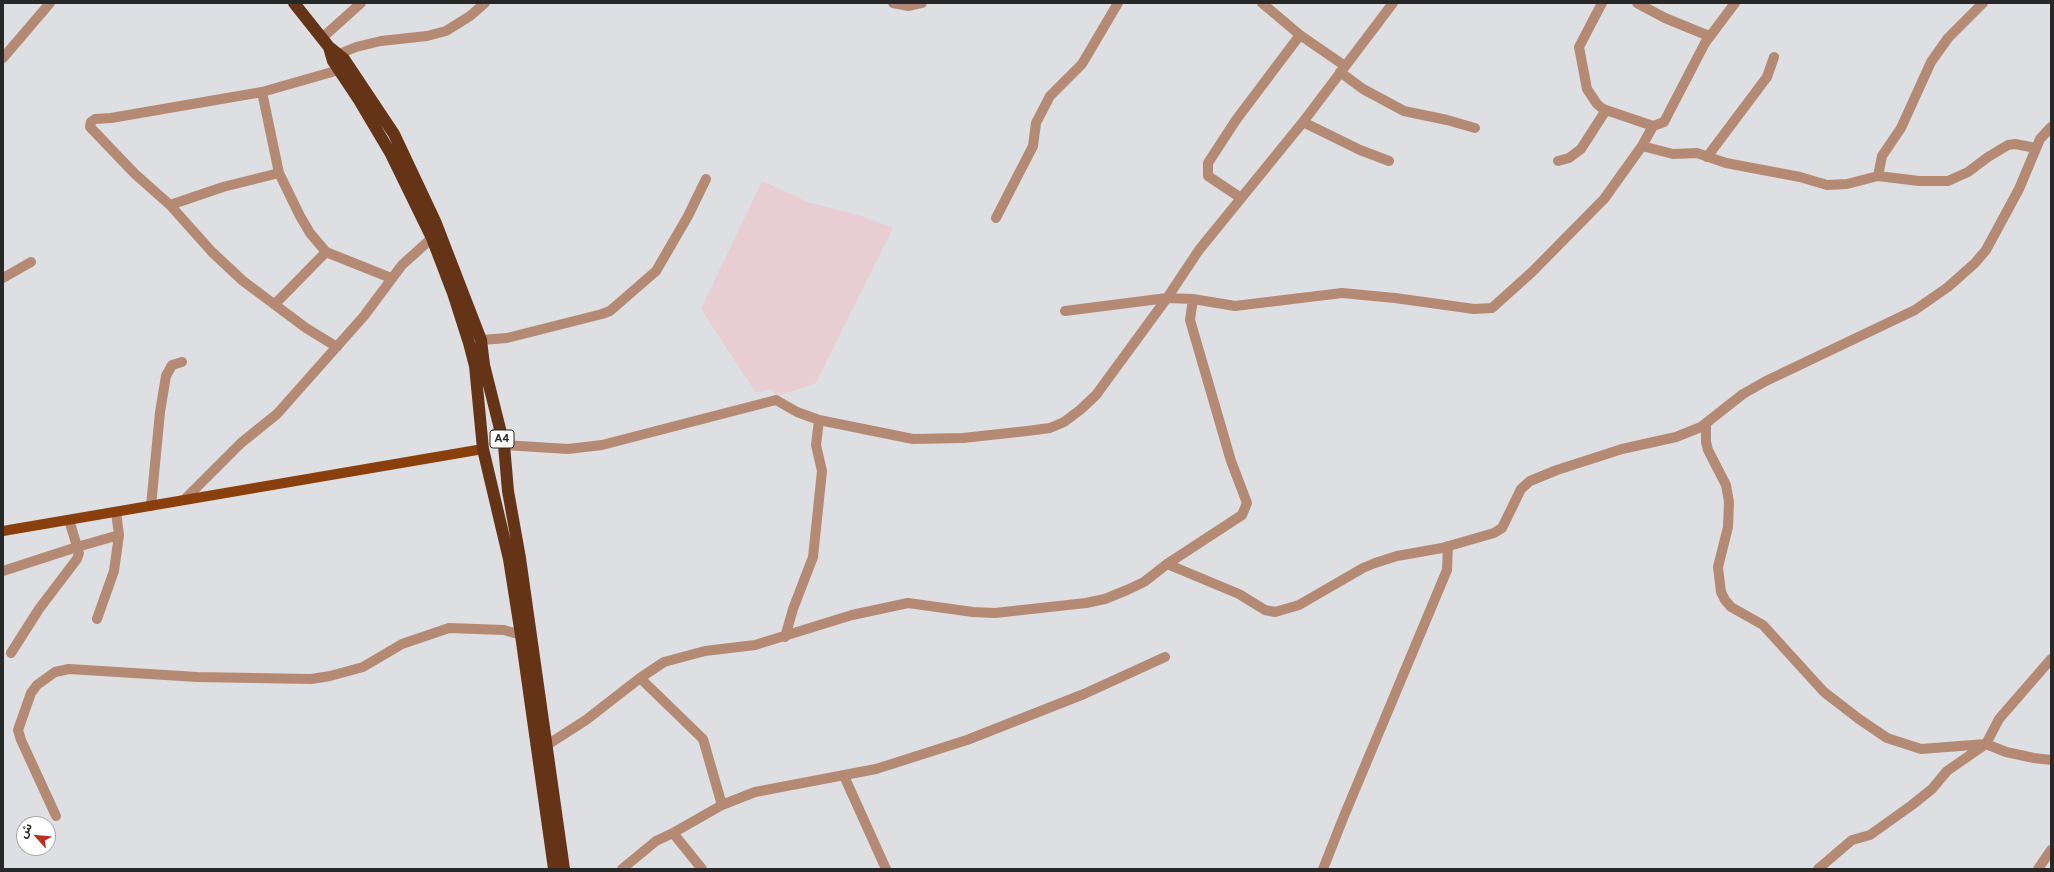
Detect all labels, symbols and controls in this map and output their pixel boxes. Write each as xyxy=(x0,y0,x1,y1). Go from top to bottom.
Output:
road number: A4 xyxy=(490,430,514,448)
north arrow xyxy=(16,816,56,856)
text: ش xyxy=(17,821,35,840)

